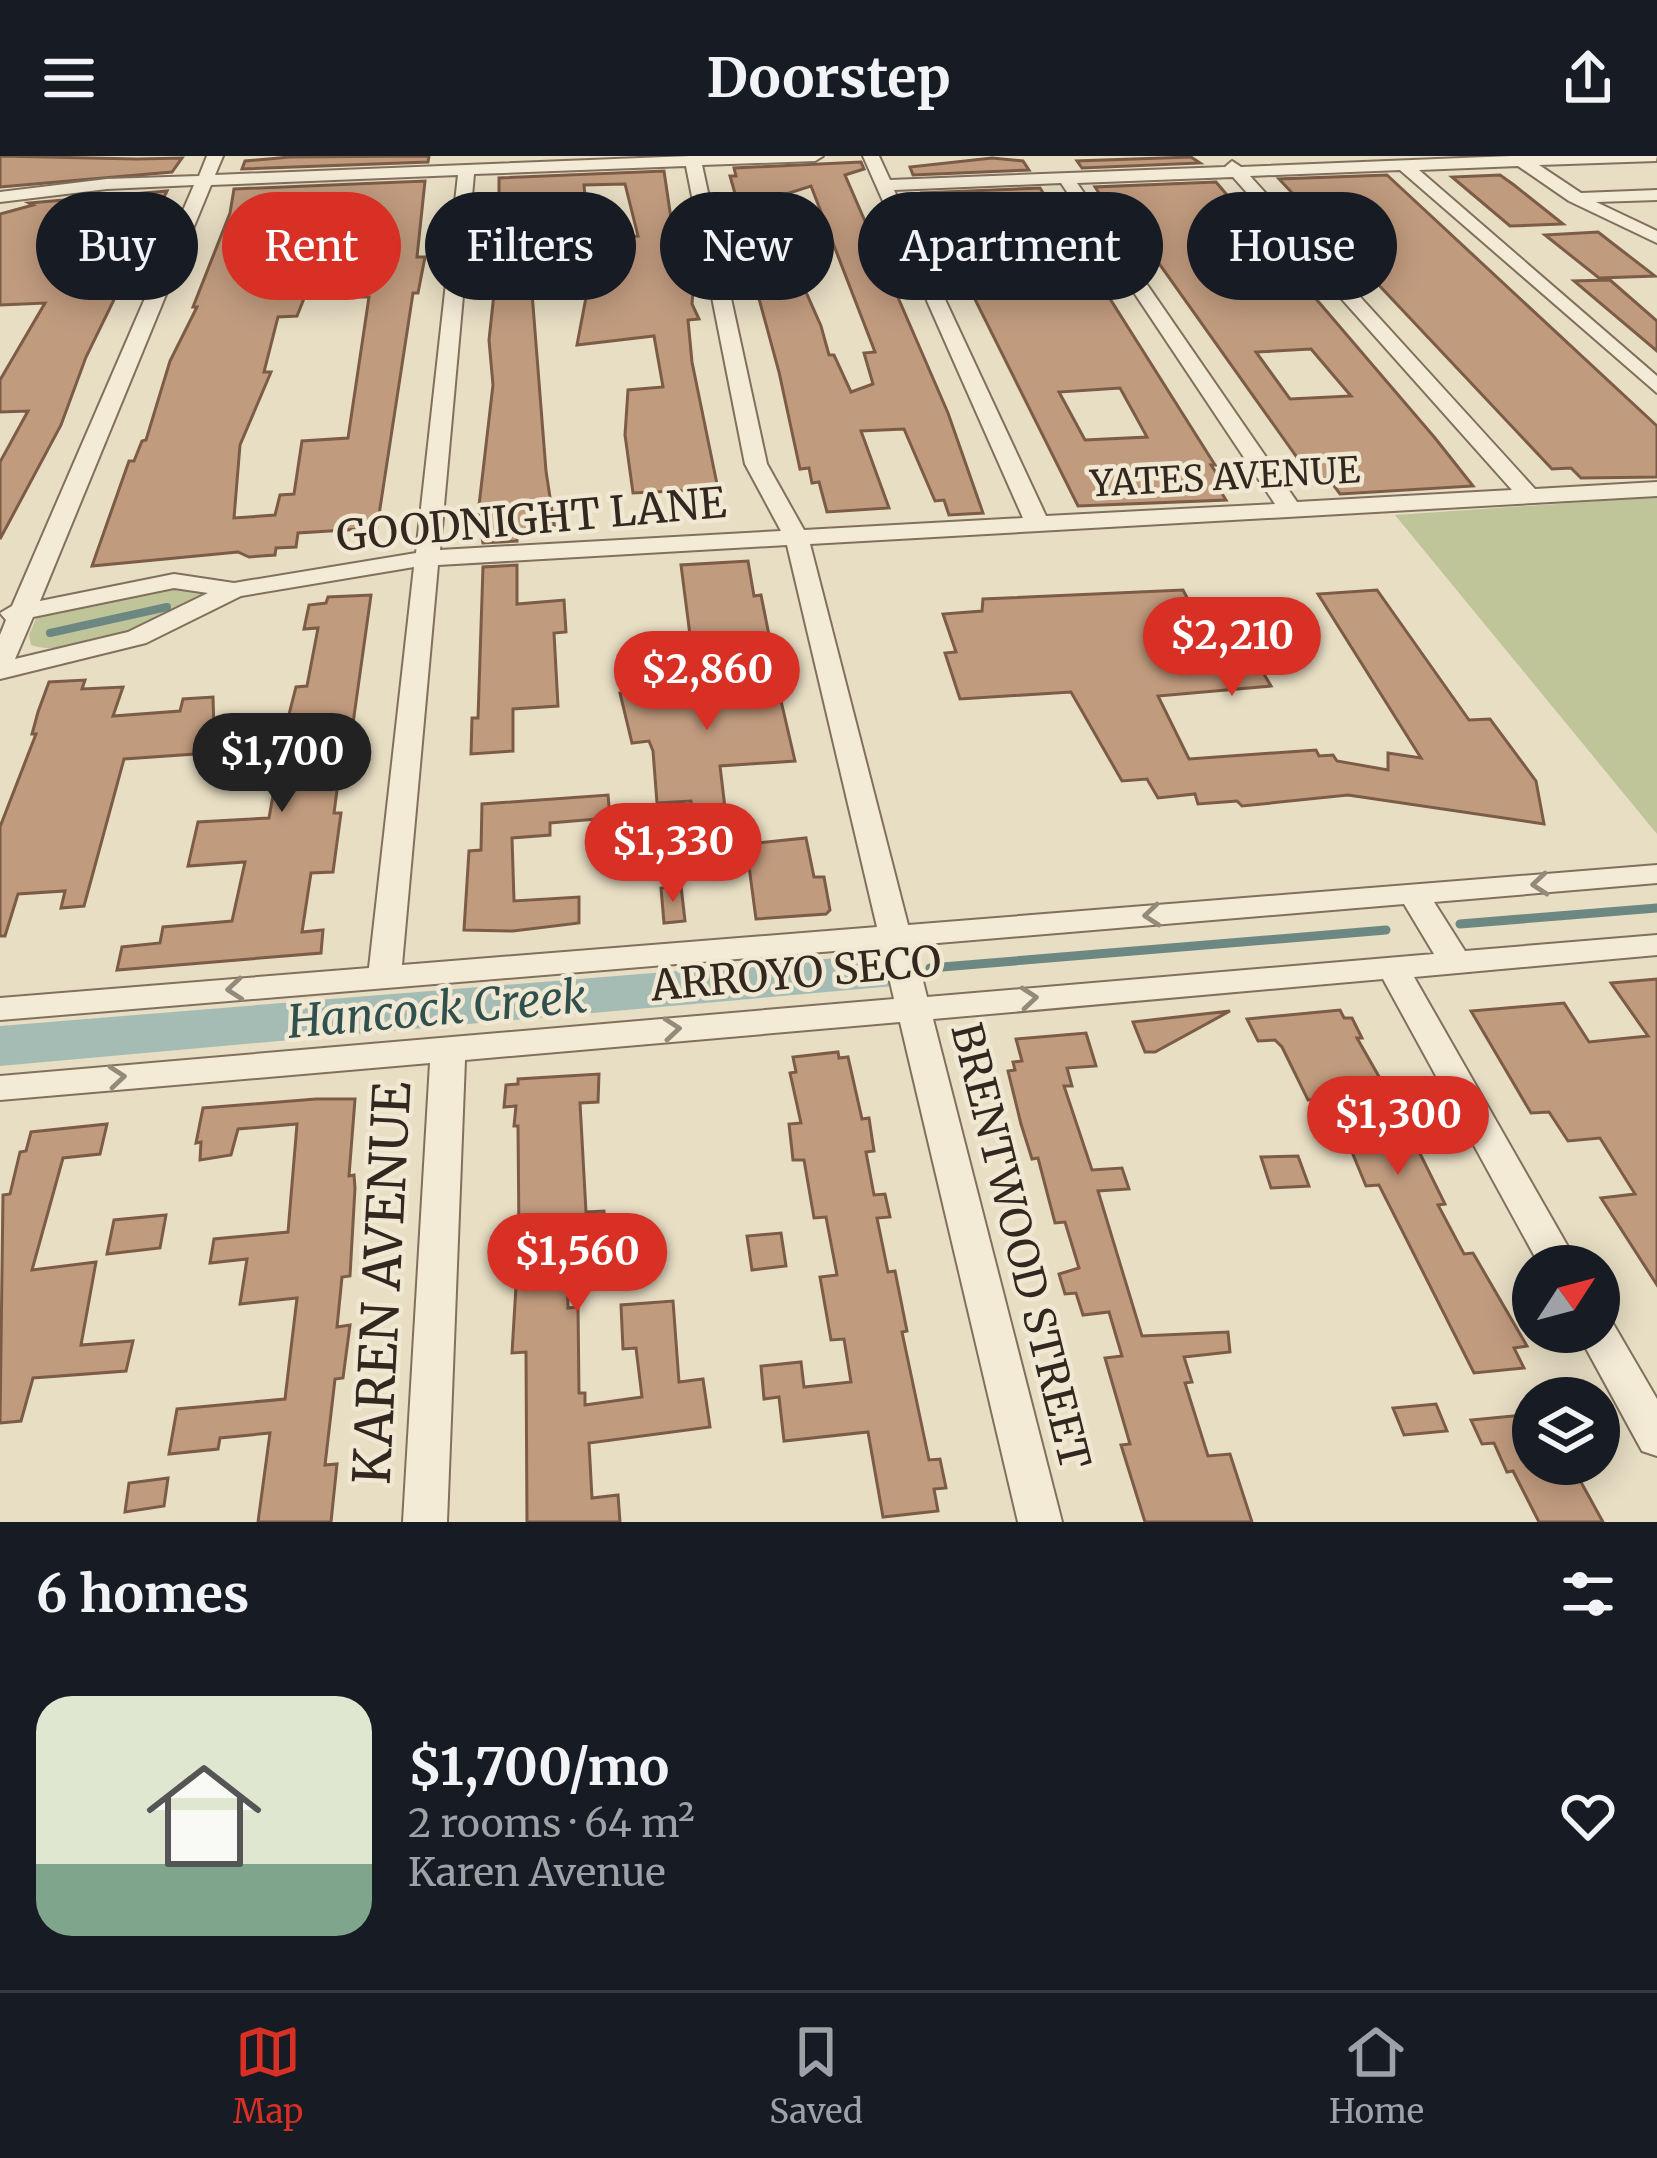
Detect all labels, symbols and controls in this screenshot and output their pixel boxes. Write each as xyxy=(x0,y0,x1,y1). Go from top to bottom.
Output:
text: Doorstep xyxy=(706,44,951,112)
icon: menu xyxy=(36,45,102,111)
icon: share xyxy=(1555,45,1621,111)
chip: Buy xyxy=(36,192,198,300)
chip: Rent xyxy=(222,192,401,300)
chip: Filters xyxy=(425,192,636,300)
chip: New xyxy=(660,192,834,300)
chip: Apartment xyxy=(858,192,1163,300)
chip: House xyxy=(1187,192,1397,300)
street label: YATES AVENUE xyxy=(1088,447,1361,507)
street label: GOODNIGHT LANE xyxy=(334,476,728,562)
pin: $2,210 xyxy=(1134,597,1330,699)
text: $2,210 xyxy=(1170,611,1294,660)
pin: $2,860 xyxy=(609,631,805,733)
text: $2,860 xyxy=(641,645,773,694)
pin: $1,700 xyxy=(184,713,380,815)
text: $1,700 xyxy=(219,727,345,776)
pin: $1,330 xyxy=(575,803,771,905)
text: $1,330 xyxy=(612,817,734,866)
one-way arrow xyxy=(1530,871,1549,896)
one-way arrow xyxy=(1142,902,1161,928)
street label: ARROYO SECO xyxy=(648,934,943,1012)
water label: Hancock Creek xyxy=(284,968,589,1050)
one-way arrow xyxy=(225,976,244,1001)
one-way arrow xyxy=(1020,986,1039,1011)
one-way arrow xyxy=(663,1017,682,1042)
street label: BRENTWOOD STREET xyxy=(940,1017,1102,1475)
one-way arrow xyxy=(107,1065,126,1091)
pin: $1,300 xyxy=(1300,1076,1496,1178)
street label: KAREN AVENUE xyxy=(339,1080,425,1486)
text: $1,300 xyxy=(1334,1090,1462,1139)
pin: $1,560 xyxy=(479,1213,675,1315)
text: $1,560 xyxy=(514,1227,640,1276)
north arrow xyxy=(1512,1245,1620,1353)
map controls xyxy=(1512,1245,1620,1485)
button: layers xyxy=(1512,1377,1620,1485)
icon: filters xyxy=(1555,1561,1621,1627)
text: 6 homes xyxy=(36,1562,249,1626)
text: $1,700/mo xyxy=(408,1735,669,1799)
icon: home xyxy=(132,1744,276,1888)
icon: heart xyxy=(1555,1783,1621,1849)
text: 2 rooms · 64 m² xyxy=(408,1799,695,1848)
text: Karen Avenue xyxy=(408,1848,666,1897)
tab: Map xyxy=(233,2019,303,2132)
tab: Saved xyxy=(769,2019,863,2132)
tab: Home xyxy=(1329,2019,1424,2132)

